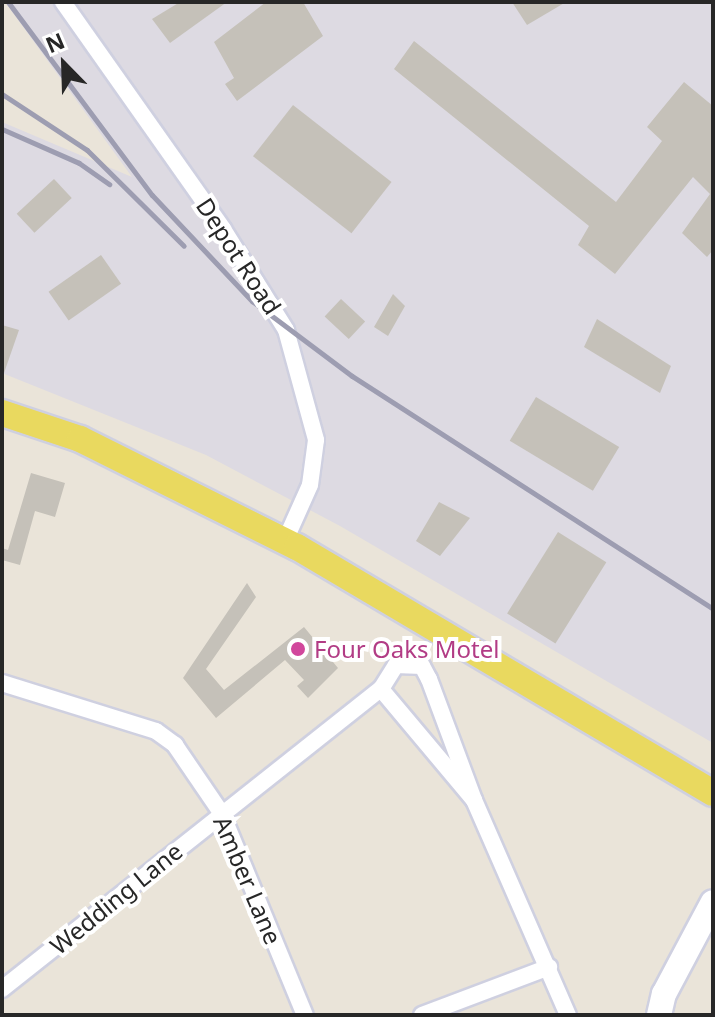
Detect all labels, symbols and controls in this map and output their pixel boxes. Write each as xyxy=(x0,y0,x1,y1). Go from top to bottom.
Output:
north arrow xyxy=(24,24,104,104)
text: N xyxy=(41,25,69,59)
street label: Depot Road xyxy=(191,192,287,320)
place label: Four Oaks Motel xyxy=(314,635,499,663)
marker: Four Oaks Motel xyxy=(289,640,307,658)
street label: Amber Lane xyxy=(208,811,288,949)
street label: Wedding Lane xyxy=(44,836,188,960)

